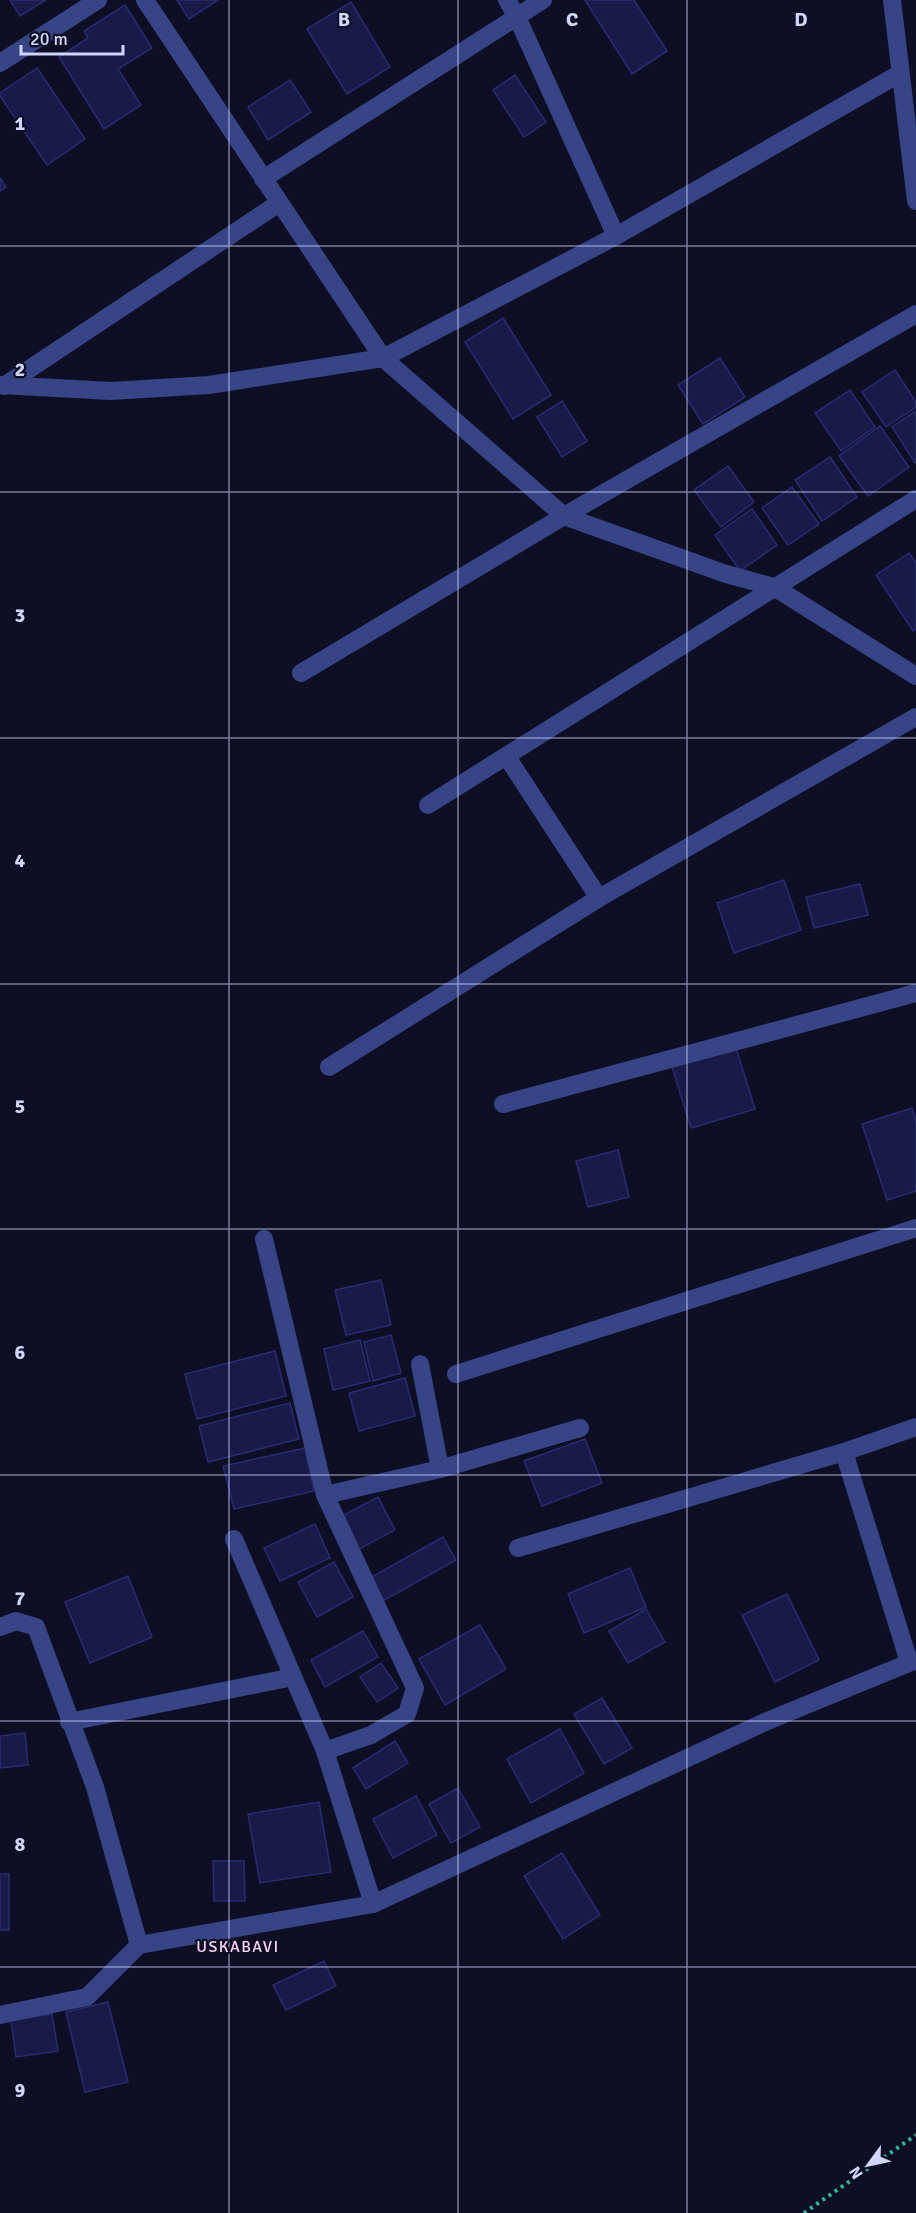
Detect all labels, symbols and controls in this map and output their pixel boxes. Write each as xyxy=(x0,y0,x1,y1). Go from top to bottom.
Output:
text: B xyxy=(338,7,350,32)
text: C xyxy=(566,7,578,32)
text: D xyxy=(794,7,808,32)
scale bar xyxy=(21,18,123,56)
text: 20 m xyxy=(30,28,68,50)
text: 1 xyxy=(15,111,26,136)
text: 2 xyxy=(15,357,25,382)
text: 3 xyxy=(15,603,25,628)
text: 4 xyxy=(15,848,26,873)
text: 5 xyxy=(15,1094,25,1119)
text: 6 xyxy=(15,1340,26,1365)
text: 7 xyxy=(15,1586,26,1611)
text: 8 xyxy=(15,1832,26,1857)
district label: USKABAVI xyxy=(196,1937,280,1957)
text: 9 xyxy=(15,2078,26,2103)
north arrow xyxy=(838,2135,898,2195)
text: N xyxy=(845,2163,868,2183)

